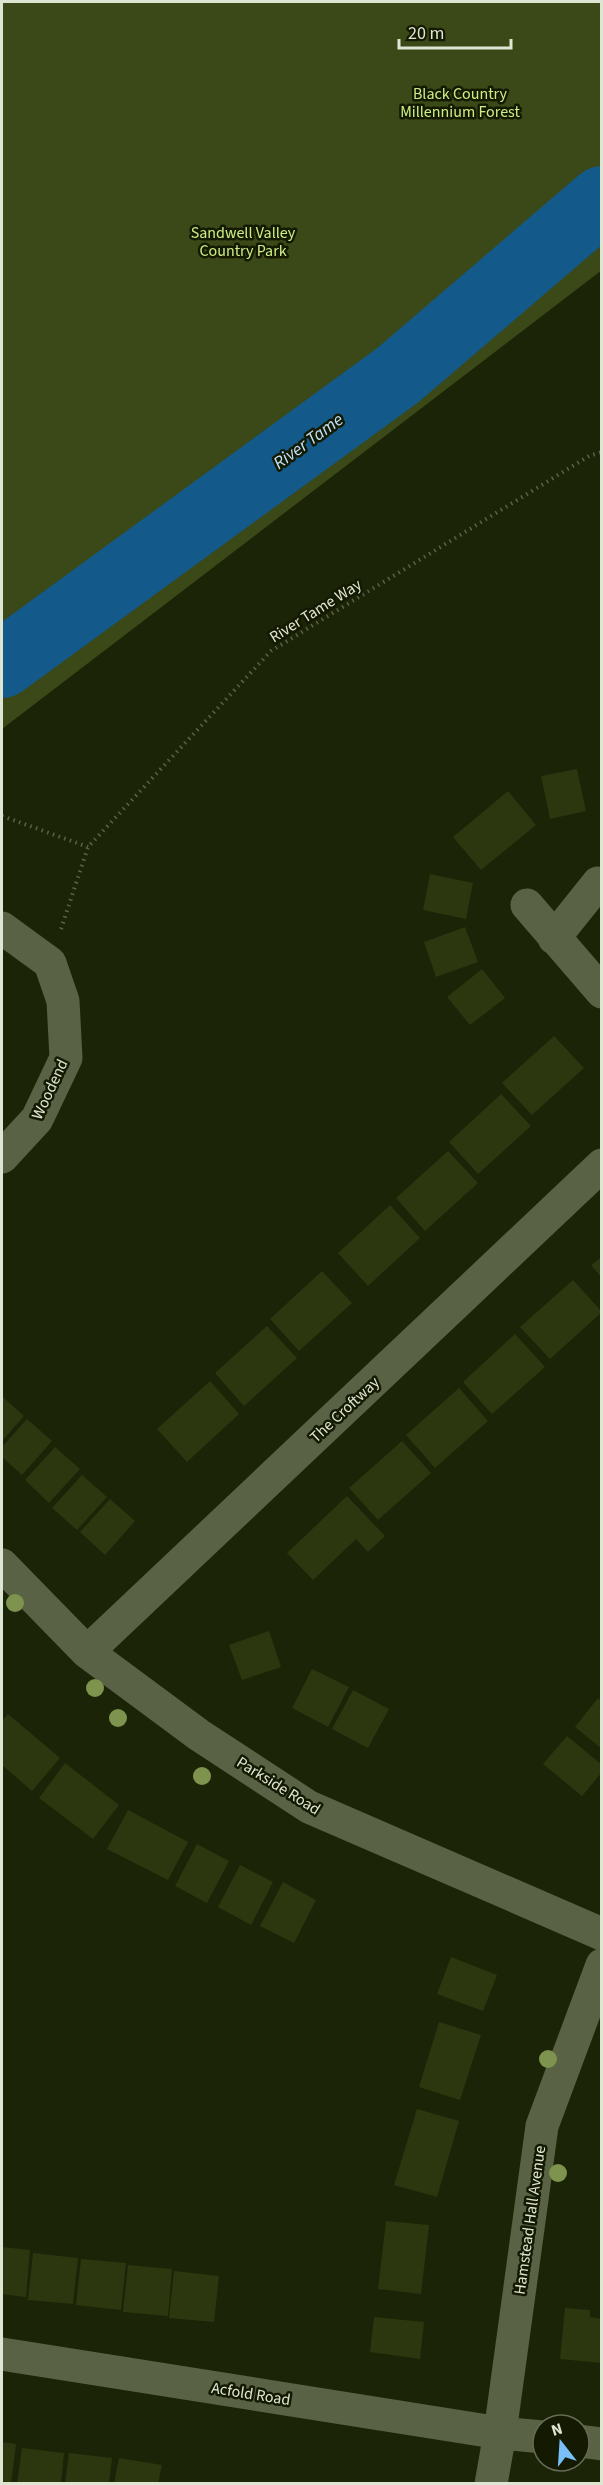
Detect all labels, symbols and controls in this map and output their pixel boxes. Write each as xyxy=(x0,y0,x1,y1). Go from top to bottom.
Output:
scale bar xyxy=(399,12,512,50)
text: 20 m xyxy=(408,21,444,46)
park label: Black Country Millennium Forest xyxy=(400,83,520,123)
park label: Sandwell Valley Country Park xyxy=(191,222,296,262)
water label: River Tame xyxy=(268,407,349,475)
street label: River Tame Way xyxy=(265,573,366,648)
street label: Woodend xyxy=(26,1056,73,1123)
street label: The Croftway xyxy=(305,1371,385,1448)
street label: Parkside Road xyxy=(232,1751,325,1820)
street label: Hamstead Hall Avenue xyxy=(509,2144,551,2296)
street label: Acfold Road xyxy=(210,2377,292,2411)
north arrow xyxy=(531,2413,591,2473)
text: N xyxy=(549,2418,565,2442)

